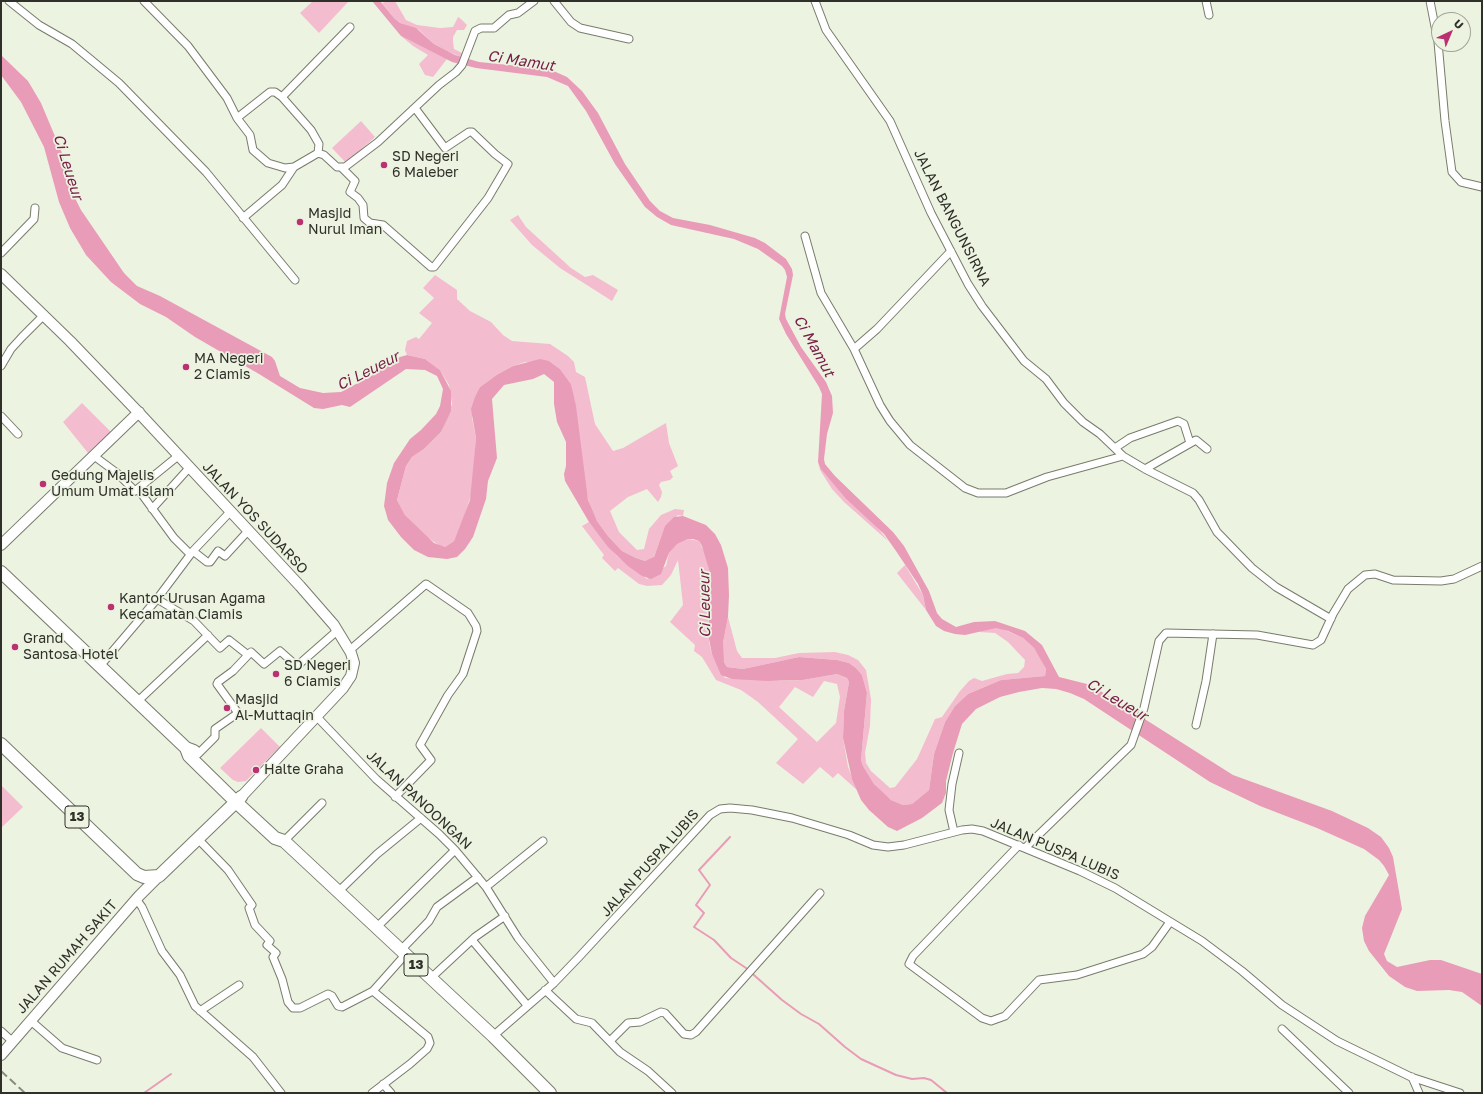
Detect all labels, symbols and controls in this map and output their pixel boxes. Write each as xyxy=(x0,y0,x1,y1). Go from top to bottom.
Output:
north arrow xyxy=(1431,12,1471,52)
text: U xyxy=(1452,16,1466,31)
water label: Ci Mamut xyxy=(486,47,556,75)
water label: Ci Leueur xyxy=(49,132,87,202)
street label: JALAN BANGUNSIRNA xyxy=(910,147,994,289)
place label: SD Negeri 6 Maleber xyxy=(392,149,459,182)
marker: SD Negeri 6 Maleber xyxy=(379,160,389,170)
place label: Masjid Nurul Iman xyxy=(308,206,382,238)
marker: Masjid Nurul Iman xyxy=(295,217,305,227)
water label: Ci Mamut xyxy=(790,312,838,380)
water label: Ci Leueur xyxy=(334,348,402,394)
place label: MA Negeri 2 Ciamis xyxy=(194,351,264,384)
marker: MA Negeri 2 Ciamis xyxy=(181,362,191,372)
street label: JALAN YOS SUDARSO xyxy=(199,459,311,577)
place label: Gedung Majelis Umum Umat Islam xyxy=(51,468,174,500)
marker: Gedung Majelis Umum Umat Islam xyxy=(38,479,48,489)
water label: Ci Leueur xyxy=(695,570,715,638)
place label: Kantor Urusan Agama Kecamatan Ciamis xyxy=(119,591,266,624)
marker: Kantor Urusan Agama Kecamatan Ciamis xyxy=(106,602,116,612)
place label: Grand Santosa Hotel xyxy=(23,631,118,664)
marker: Grand Santosa Hotel xyxy=(10,642,20,652)
place label: SD Negeri 6 Ciamis xyxy=(284,658,351,690)
marker: SD Negeri 6 Ciamis xyxy=(271,669,281,679)
water label: Ci Leueur xyxy=(1083,675,1151,725)
place label: Masjid Al-Muttaqin xyxy=(235,692,314,724)
marker: Masjid Al-Muttaqin xyxy=(222,703,232,713)
street label: JALAN PANOONGAN xyxy=(363,747,475,853)
place label: Halte Graha xyxy=(264,762,344,778)
marker: Halte Graha xyxy=(251,765,261,775)
road number: 13 xyxy=(65,806,89,828)
street label: JALAN PUSPA LUBIS xyxy=(597,806,703,920)
street label: JALAN PUSPA LUBIS xyxy=(988,814,1122,884)
street label: JALAN RUMAH SAKIT xyxy=(13,897,121,1017)
road number: 13 xyxy=(404,954,428,976)

